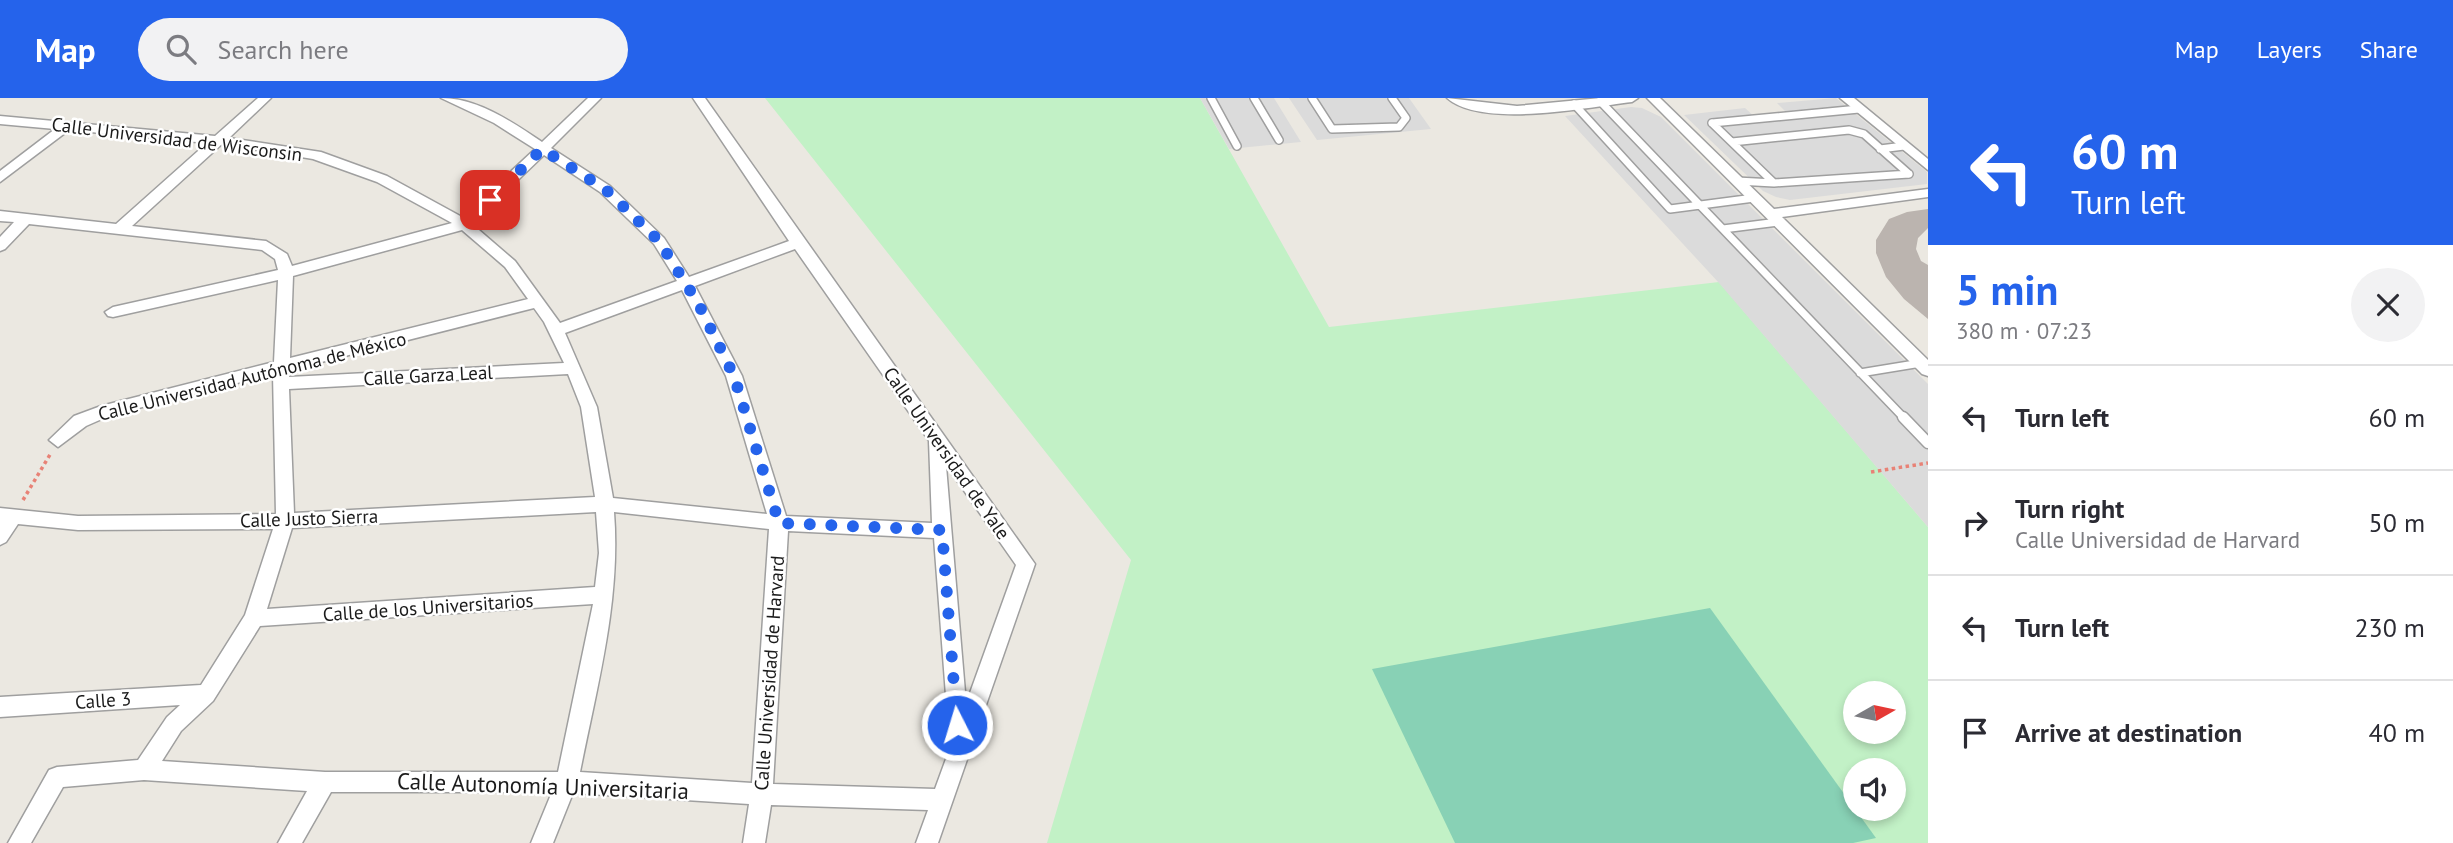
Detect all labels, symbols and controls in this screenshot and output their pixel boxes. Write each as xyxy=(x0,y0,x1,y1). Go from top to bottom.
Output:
search box xyxy=(138,18,628,81)
text: Map xyxy=(35,28,96,71)
icon: search xyxy=(162,30,200,68)
text: Search here xyxy=(218,33,349,66)
text: Map xyxy=(2175,34,2219,65)
text: Layers xyxy=(2257,34,2322,65)
text: Share xyxy=(2360,34,2418,65)
street label: Calle Universidad de Wisconsin xyxy=(50,112,304,166)
text: 60 m xyxy=(2071,119,2178,183)
icon: left xyxy=(1956,126,2047,217)
pin xyxy=(460,170,520,230)
icon: arrive xyxy=(471,181,509,219)
text: Turn left xyxy=(2071,181,2186,223)
text: 5 min xyxy=(1956,262,2058,317)
button: close xyxy=(2351,268,2425,342)
text: 380 m · 07:23 xyxy=(1956,316,2092,345)
street label: Calle Universidad Autónoma de México xyxy=(95,326,409,426)
street label: Calle Garza Leal xyxy=(363,360,494,390)
street label: Calle Universidad de Yale xyxy=(878,362,1016,544)
icon: left xyxy=(1956,399,1994,437)
text: Turn left xyxy=(2015,401,2109,434)
text: 60 m xyxy=(2369,401,2425,434)
text: Turn right xyxy=(2015,492,2124,525)
street label: Calle Justo Sierra xyxy=(240,504,378,532)
icon: right xyxy=(1956,504,1994,542)
text: 50 m xyxy=(2369,506,2425,539)
text: Calle Universidad de Harvard xyxy=(2015,525,2300,554)
street label: Calle Universidad de Harvard xyxy=(749,555,789,791)
street label: Calle de los Universitarios xyxy=(322,588,534,626)
icon: left xyxy=(1956,609,1994,647)
text: Turn left xyxy=(2015,611,2109,644)
text: 230 m xyxy=(2354,611,2425,644)
north arrow xyxy=(1843,681,1906,744)
map controls xyxy=(1843,681,1906,821)
street label: Calle 3 xyxy=(74,686,132,714)
position arrow xyxy=(920,688,994,762)
icon: arrive xyxy=(1956,714,1994,752)
text: Arrive at destination xyxy=(2015,716,2242,749)
text: 40 m xyxy=(2369,716,2425,749)
button: sound xyxy=(1843,758,1906,821)
street label: Calle Autonomía Universitaria xyxy=(396,766,690,805)

